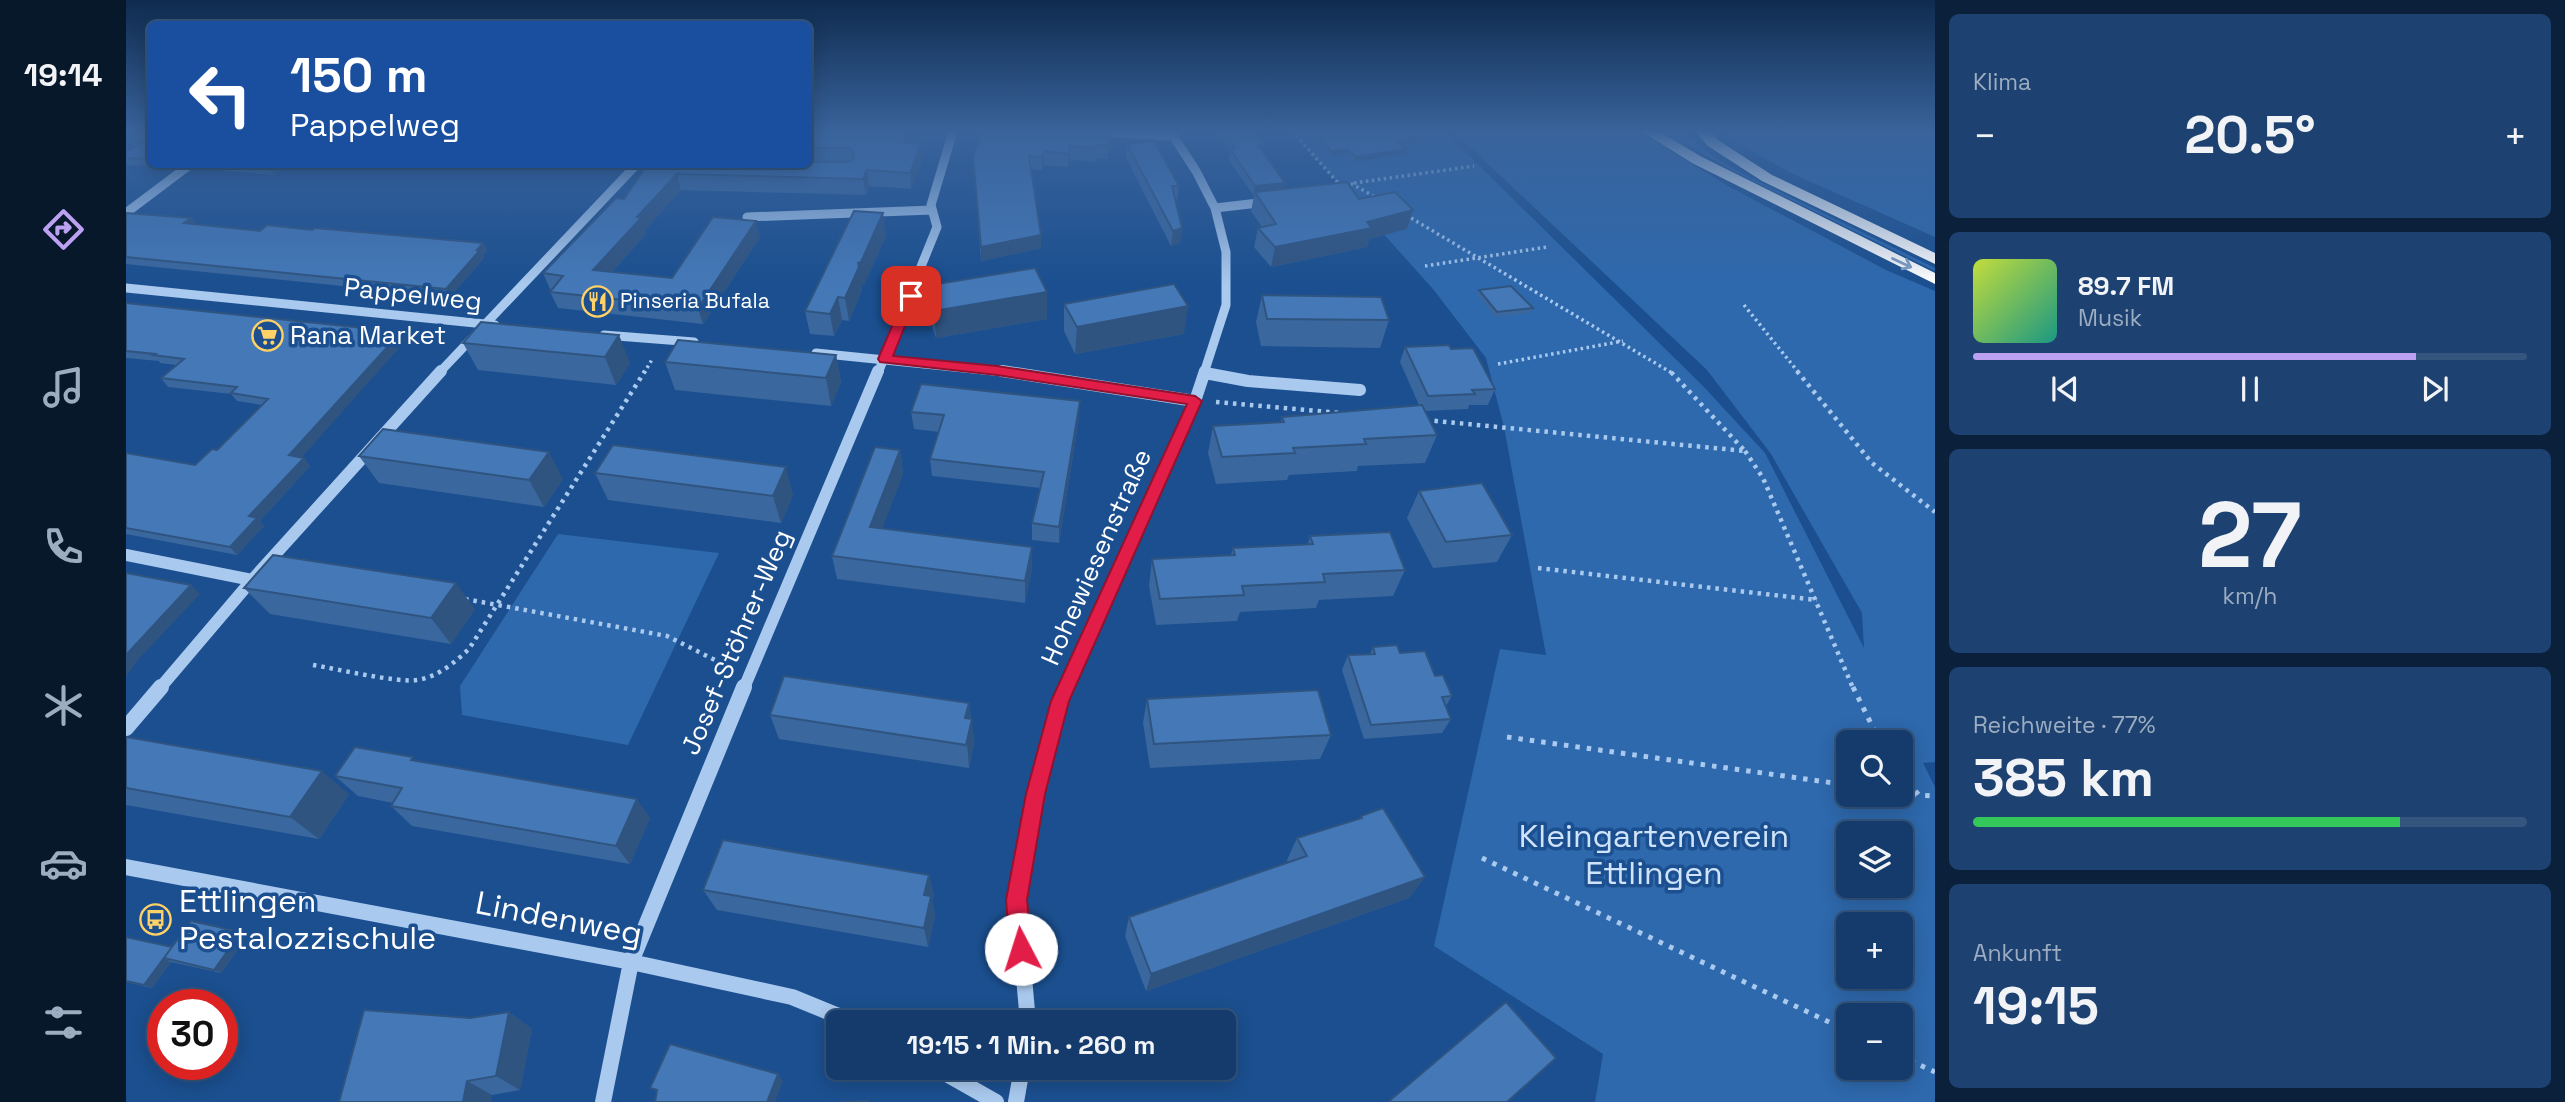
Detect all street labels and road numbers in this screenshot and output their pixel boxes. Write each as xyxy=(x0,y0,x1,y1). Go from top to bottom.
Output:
street label: Pappelweg xyxy=(343,270,483,318)
street label: Hohewiesenstraße xyxy=(1033,444,1159,670)
street label: Josef-Stöhrer-Weg xyxy=(673,524,799,760)
street label: Lindenweg xyxy=(472,882,646,954)

